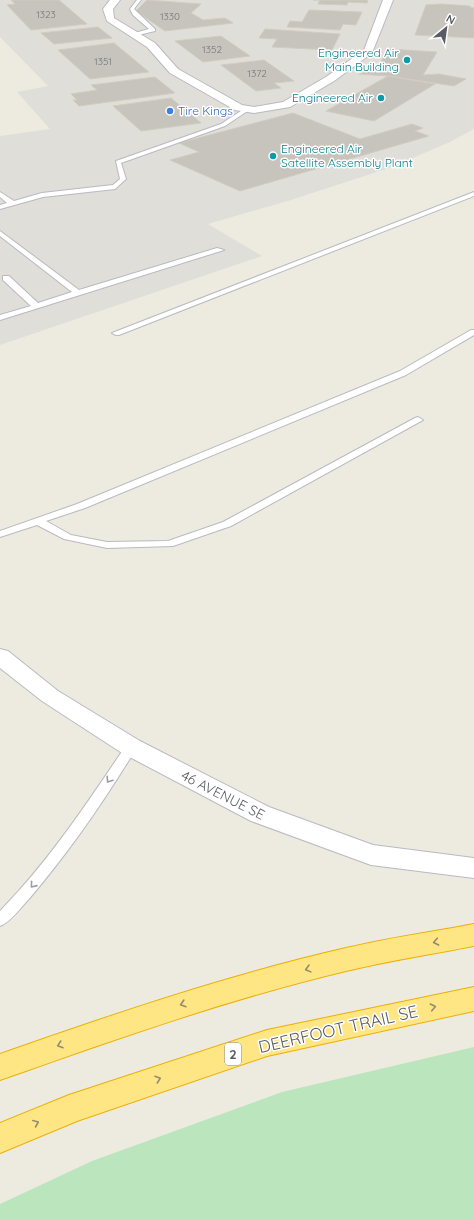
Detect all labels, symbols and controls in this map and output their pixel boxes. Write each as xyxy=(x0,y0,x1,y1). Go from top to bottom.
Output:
house number: 1323 xyxy=(36,8,56,21)
north arrow xyxy=(426,8,466,48)
house number: 1330 xyxy=(160,10,180,23)
text: N xyxy=(444,11,458,27)
house number: 1352 xyxy=(202,43,222,56)
place label: Engineered Air Main Building xyxy=(318,45,399,74)
house number: 1351 xyxy=(94,55,112,68)
marker: Engineered Air Main Building xyxy=(402,55,412,65)
house number: 1372 xyxy=(247,67,267,80)
place label: Engineered Air xyxy=(292,90,373,105)
marker: Engineered Air xyxy=(376,93,386,103)
place label: Tire Kings xyxy=(178,103,233,118)
marker: Tire Kings xyxy=(165,106,175,116)
place label: Engineered Air Satellite Assembly Plant xyxy=(281,141,413,170)
marker: Engineered Air Satellite Assembly Plant xyxy=(268,151,278,161)
street label: 46 AVENUE SE xyxy=(178,766,268,824)
one-way arrow xyxy=(106,776,114,783)
one-way arrow xyxy=(30,880,37,887)
one-way arrow xyxy=(433,938,439,946)
one-way arrow xyxy=(305,964,312,973)
one-way arrow xyxy=(180,999,187,1008)
street label: DEERFOOT TRAIL SE xyxy=(256,1000,420,1057)
one-way arrow xyxy=(430,1004,436,1012)
one-way arrow xyxy=(57,1041,64,1049)
road number: 2 xyxy=(225,1043,241,1065)
one-way arrow xyxy=(155,1075,162,1083)
one-way arrow xyxy=(32,1119,39,1127)

